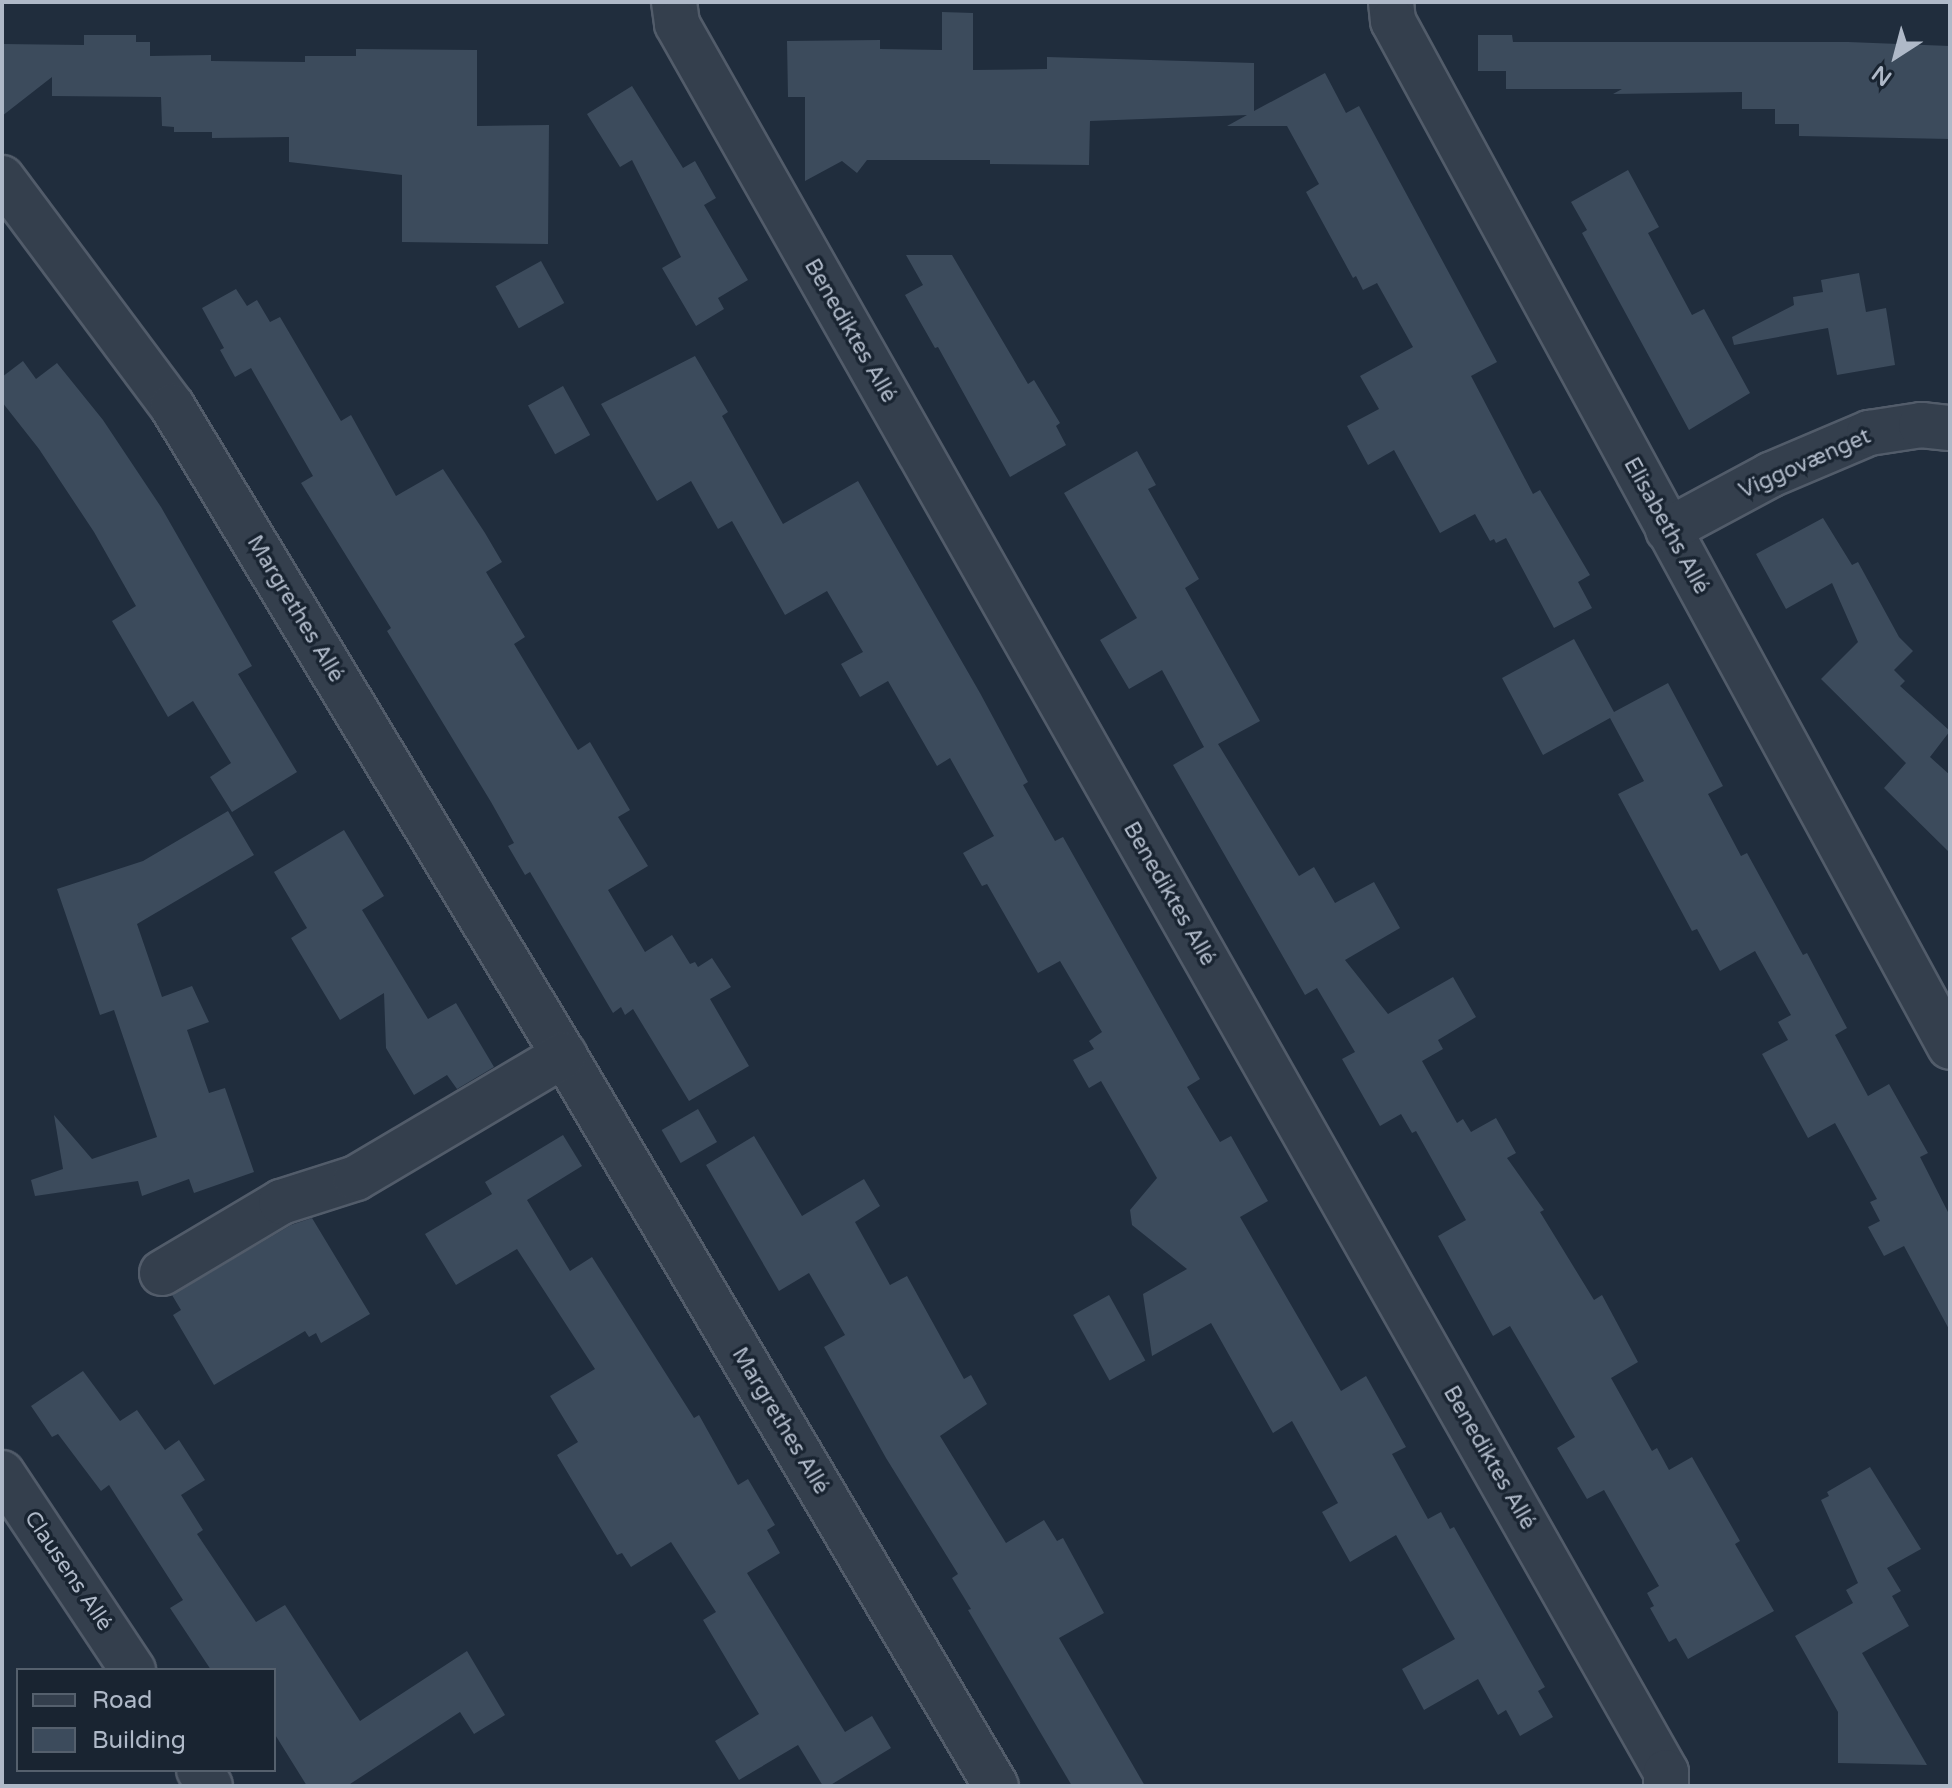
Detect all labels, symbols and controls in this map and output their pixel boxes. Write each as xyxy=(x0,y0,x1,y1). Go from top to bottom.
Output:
north arrow xyxy=(1856,16,1936,96)
text: N xyxy=(1867,60,1897,91)
street label: Benediktes Allé xyxy=(798,254,902,408)
street label: Viggovænget xyxy=(1735,423,1875,505)
street label: Elisabeths Allé xyxy=(1618,453,1714,599)
street label: Margrethes Allé xyxy=(241,531,349,687)
street label: Benediktes Allé xyxy=(1117,817,1221,971)
street label: Margrethes Allé xyxy=(726,1343,834,1499)
street label: Benediktes Allé xyxy=(1437,1381,1541,1535)
street label: Clausens Allé xyxy=(18,1506,118,1636)
legend xyxy=(16,1668,276,1772)
text: Road xyxy=(92,1686,152,1715)
text: Building xyxy=(92,1726,186,1755)

